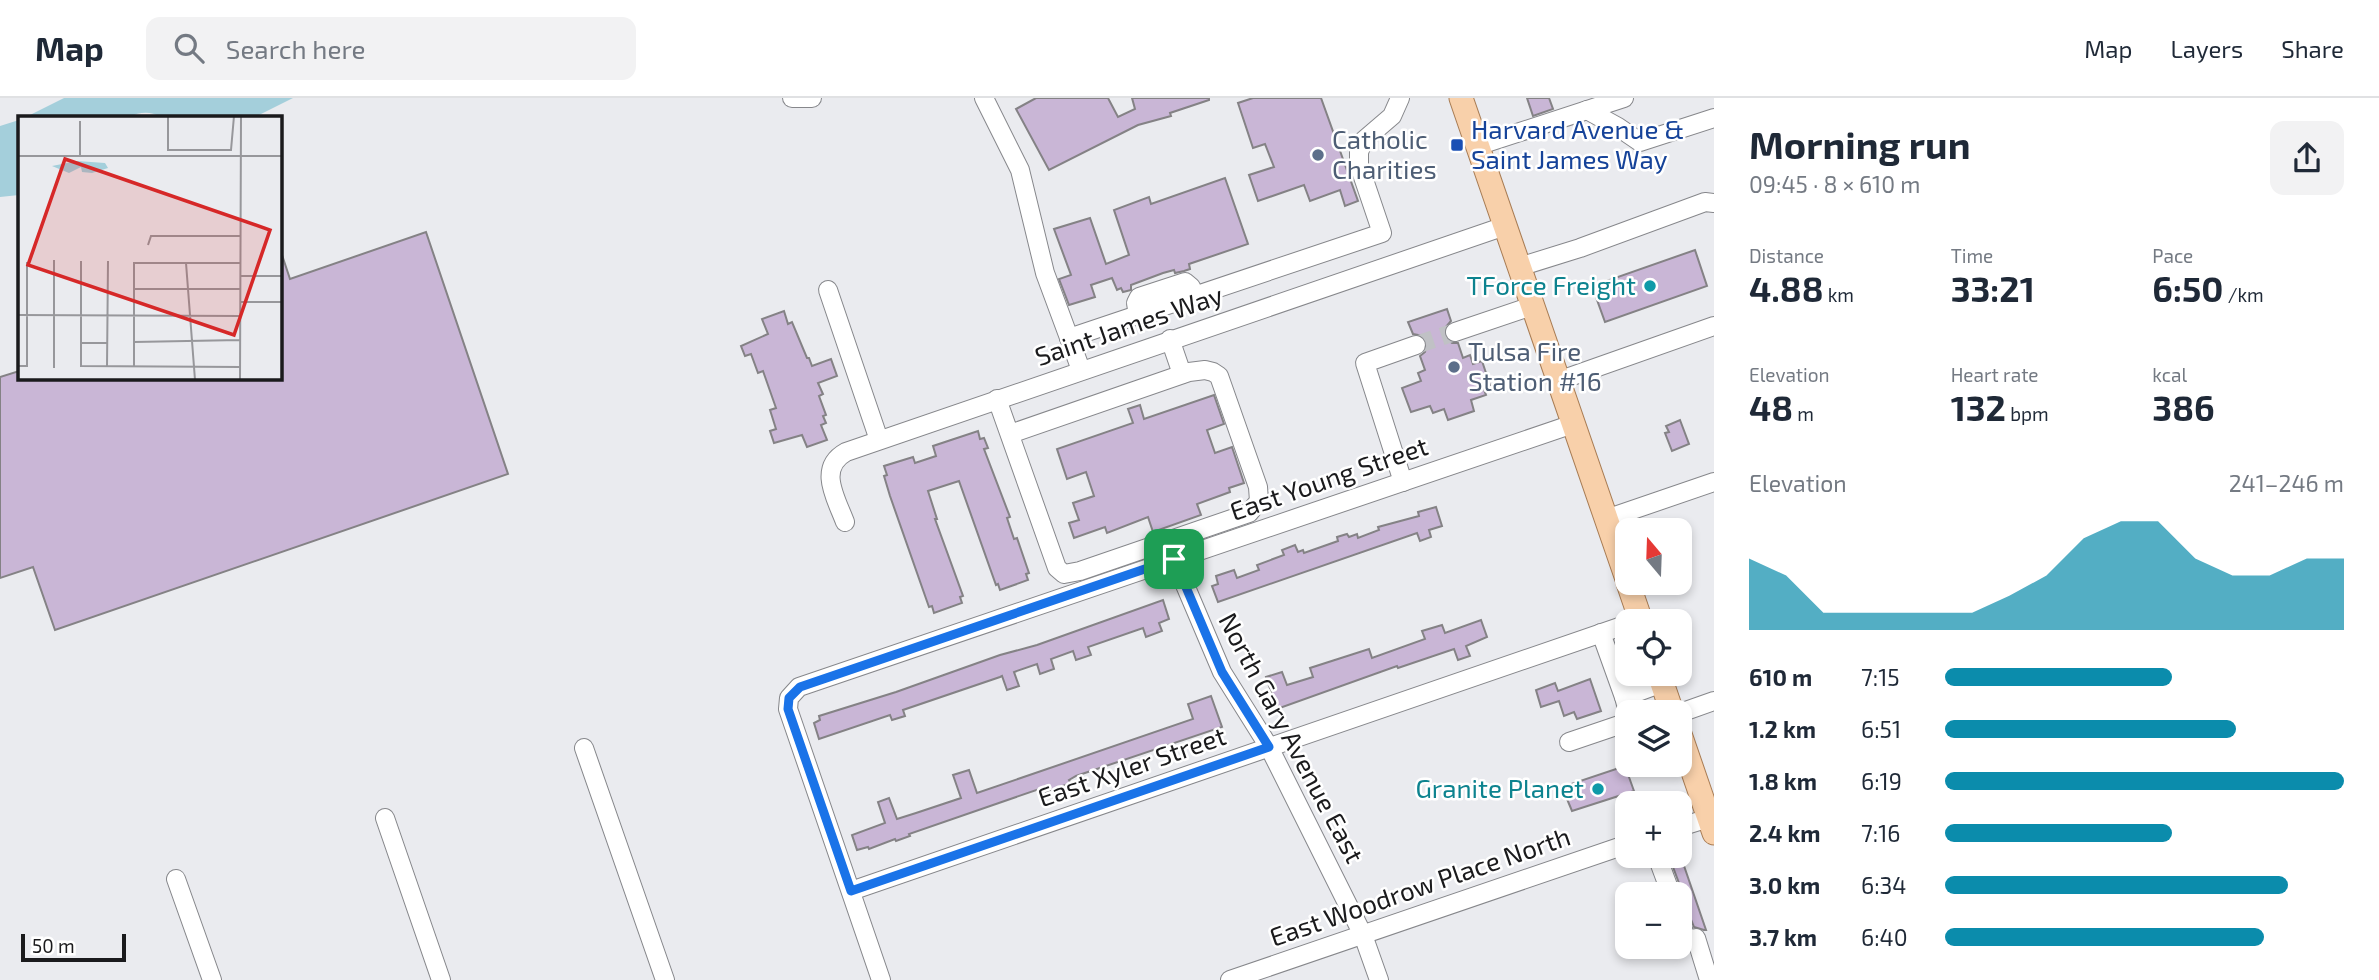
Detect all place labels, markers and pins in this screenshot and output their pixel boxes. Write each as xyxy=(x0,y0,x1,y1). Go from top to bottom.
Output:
place label: Harvard Avenue & Saint James Way xyxy=(1471,113,1684,174)
place label: Catholic Charities xyxy=(1332,123,1437,184)
marker: Harvard Avenue & Saint James Way xyxy=(1449,137,1465,153)
marker: Catholic Charities xyxy=(1310,147,1326,163)
place label: TForce Freight xyxy=(1467,269,1636,300)
marker: TForce Freight xyxy=(1642,278,1658,294)
place label: Tulsa Fire Station #16 xyxy=(1468,335,1602,396)
marker: Tulsa Fire Station #16 xyxy=(1446,359,1462,375)
pin xyxy=(1144,529,1204,589)
place label: Granite Planet xyxy=(1415,772,1584,803)
marker: Granite Planet xyxy=(1590,781,1606,797)

